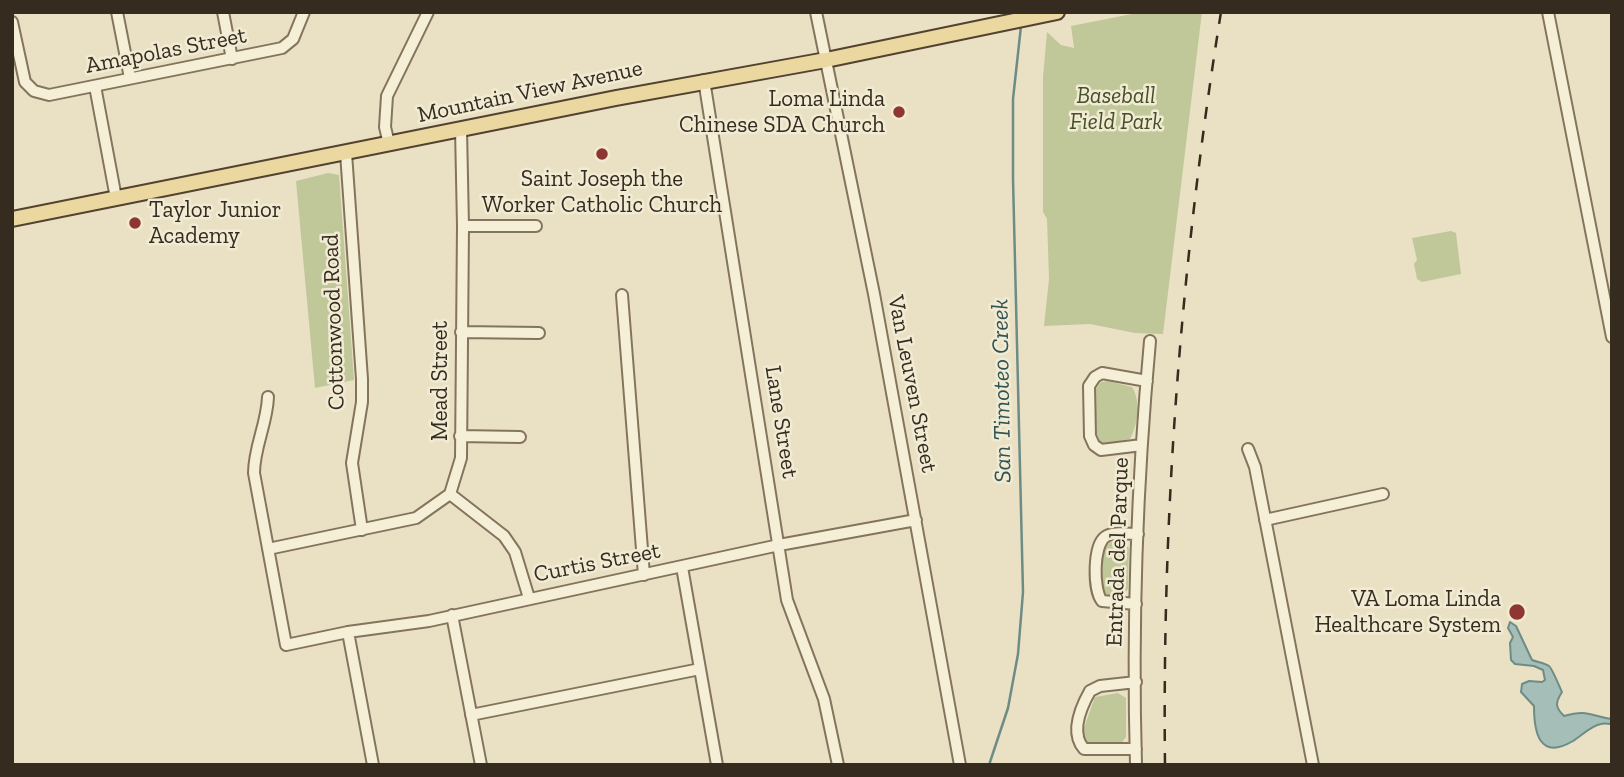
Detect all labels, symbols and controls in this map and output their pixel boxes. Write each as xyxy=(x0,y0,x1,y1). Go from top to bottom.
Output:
street label: Amapolas Street xyxy=(83,22,249,80)
street label: Mountain View Avenue xyxy=(415,55,645,129)
park label: Baseball Field Park xyxy=(1069,82,1163,136)
place label: Loma Linda Chinese SDA Church xyxy=(679,85,885,139)
marker: Loma Linda Chinese SDA Church xyxy=(891,104,907,120)
marker: Saint Joseph the Worker Catholic Church xyxy=(594,146,610,162)
place label: Saint Joseph the Worker Catholic Church xyxy=(482,165,722,219)
place label: Taylor Junior Academy xyxy=(149,196,281,250)
marker: Taylor Junior Academy xyxy=(127,215,143,231)
street label: Cottonwood Road xyxy=(317,233,351,411)
street label: Van Leuven Street xyxy=(881,293,943,475)
water label: San Timoteo Creek xyxy=(986,299,1018,483)
street label: Mead Street xyxy=(426,321,454,441)
street label: Lane Street xyxy=(758,364,804,480)
street label: Entrada del Parque xyxy=(1101,457,1135,647)
street label: Curtis Street xyxy=(531,537,663,589)
place label: VA Loma Linda Healthcare System xyxy=(1314,585,1501,639)
marker: VA Loma Linda Healthcare System xyxy=(1507,602,1527,622)

